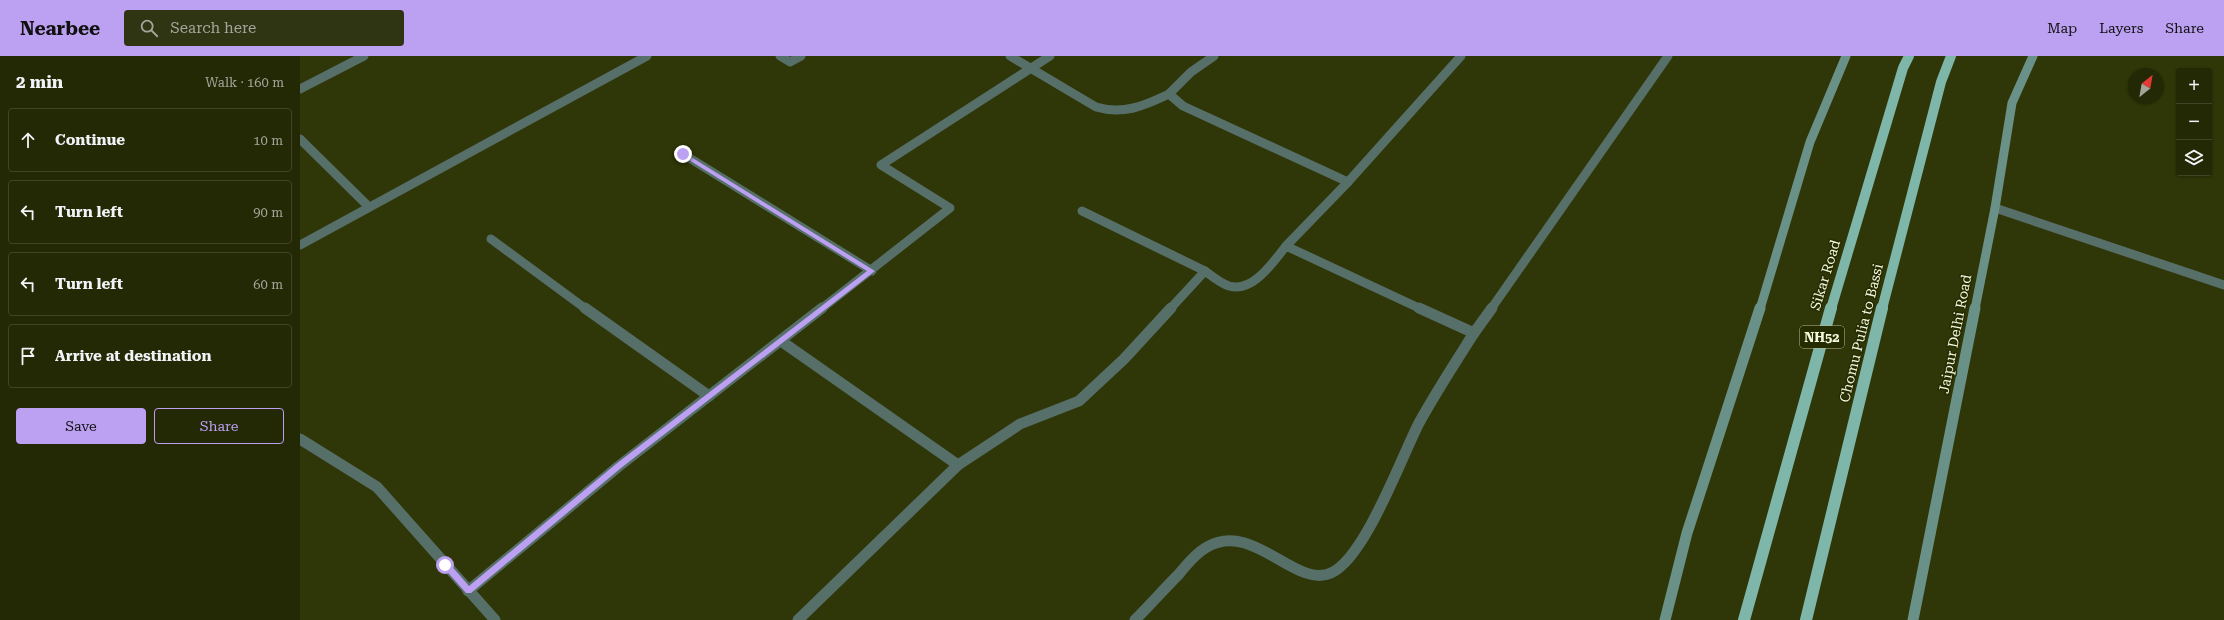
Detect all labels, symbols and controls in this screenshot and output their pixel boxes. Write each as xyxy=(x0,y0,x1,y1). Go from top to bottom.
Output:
search box xyxy=(124,10,404,46)
text: Nearbee xyxy=(20,17,100,40)
icon: search xyxy=(138,17,160,39)
text: Search here xyxy=(170,19,256,37)
text: Map xyxy=(2047,20,2077,36)
text: Layers xyxy=(2099,20,2143,36)
text: Share xyxy=(2165,20,2204,36)
north arrow xyxy=(2128,68,2164,104)
map controls xyxy=(2176,68,2212,176)
button: + xyxy=(2176,68,2212,104)
text: 2 min xyxy=(16,72,63,92)
text: Walk · 160 m xyxy=(205,75,284,90)
button: − xyxy=(2176,104,2212,140)
icon: ahead xyxy=(17,129,39,151)
text: Continue xyxy=(55,131,125,149)
text: 10 m xyxy=(253,133,283,148)
button: layers xyxy=(2176,140,2212,176)
route end xyxy=(674,145,692,163)
icon: left xyxy=(17,201,39,223)
text: Turn left xyxy=(55,203,123,221)
text: 90 m xyxy=(253,205,283,220)
street label: Sikar Road xyxy=(1807,238,1843,312)
street label: Chomu Pulia to Bassi xyxy=(1836,262,1886,404)
icon: left xyxy=(17,273,39,295)
street label: Jaipur Delhi Road xyxy=(1936,273,1974,395)
text: Turn left xyxy=(55,275,123,293)
text: 60 m xyxy=(253,277,283,292)
road number: NH52 xyxy=(1800,326,1844,348)
icon: arrive xyxy=(17,345,39,367)
text: Arrive at destination xyxy=(55,347,211,365)
button: Save xyxy=(16,408,146,444)
button: Share xyxy=(154,408,284,444)
route start xyxy=(436,556,454,574)

